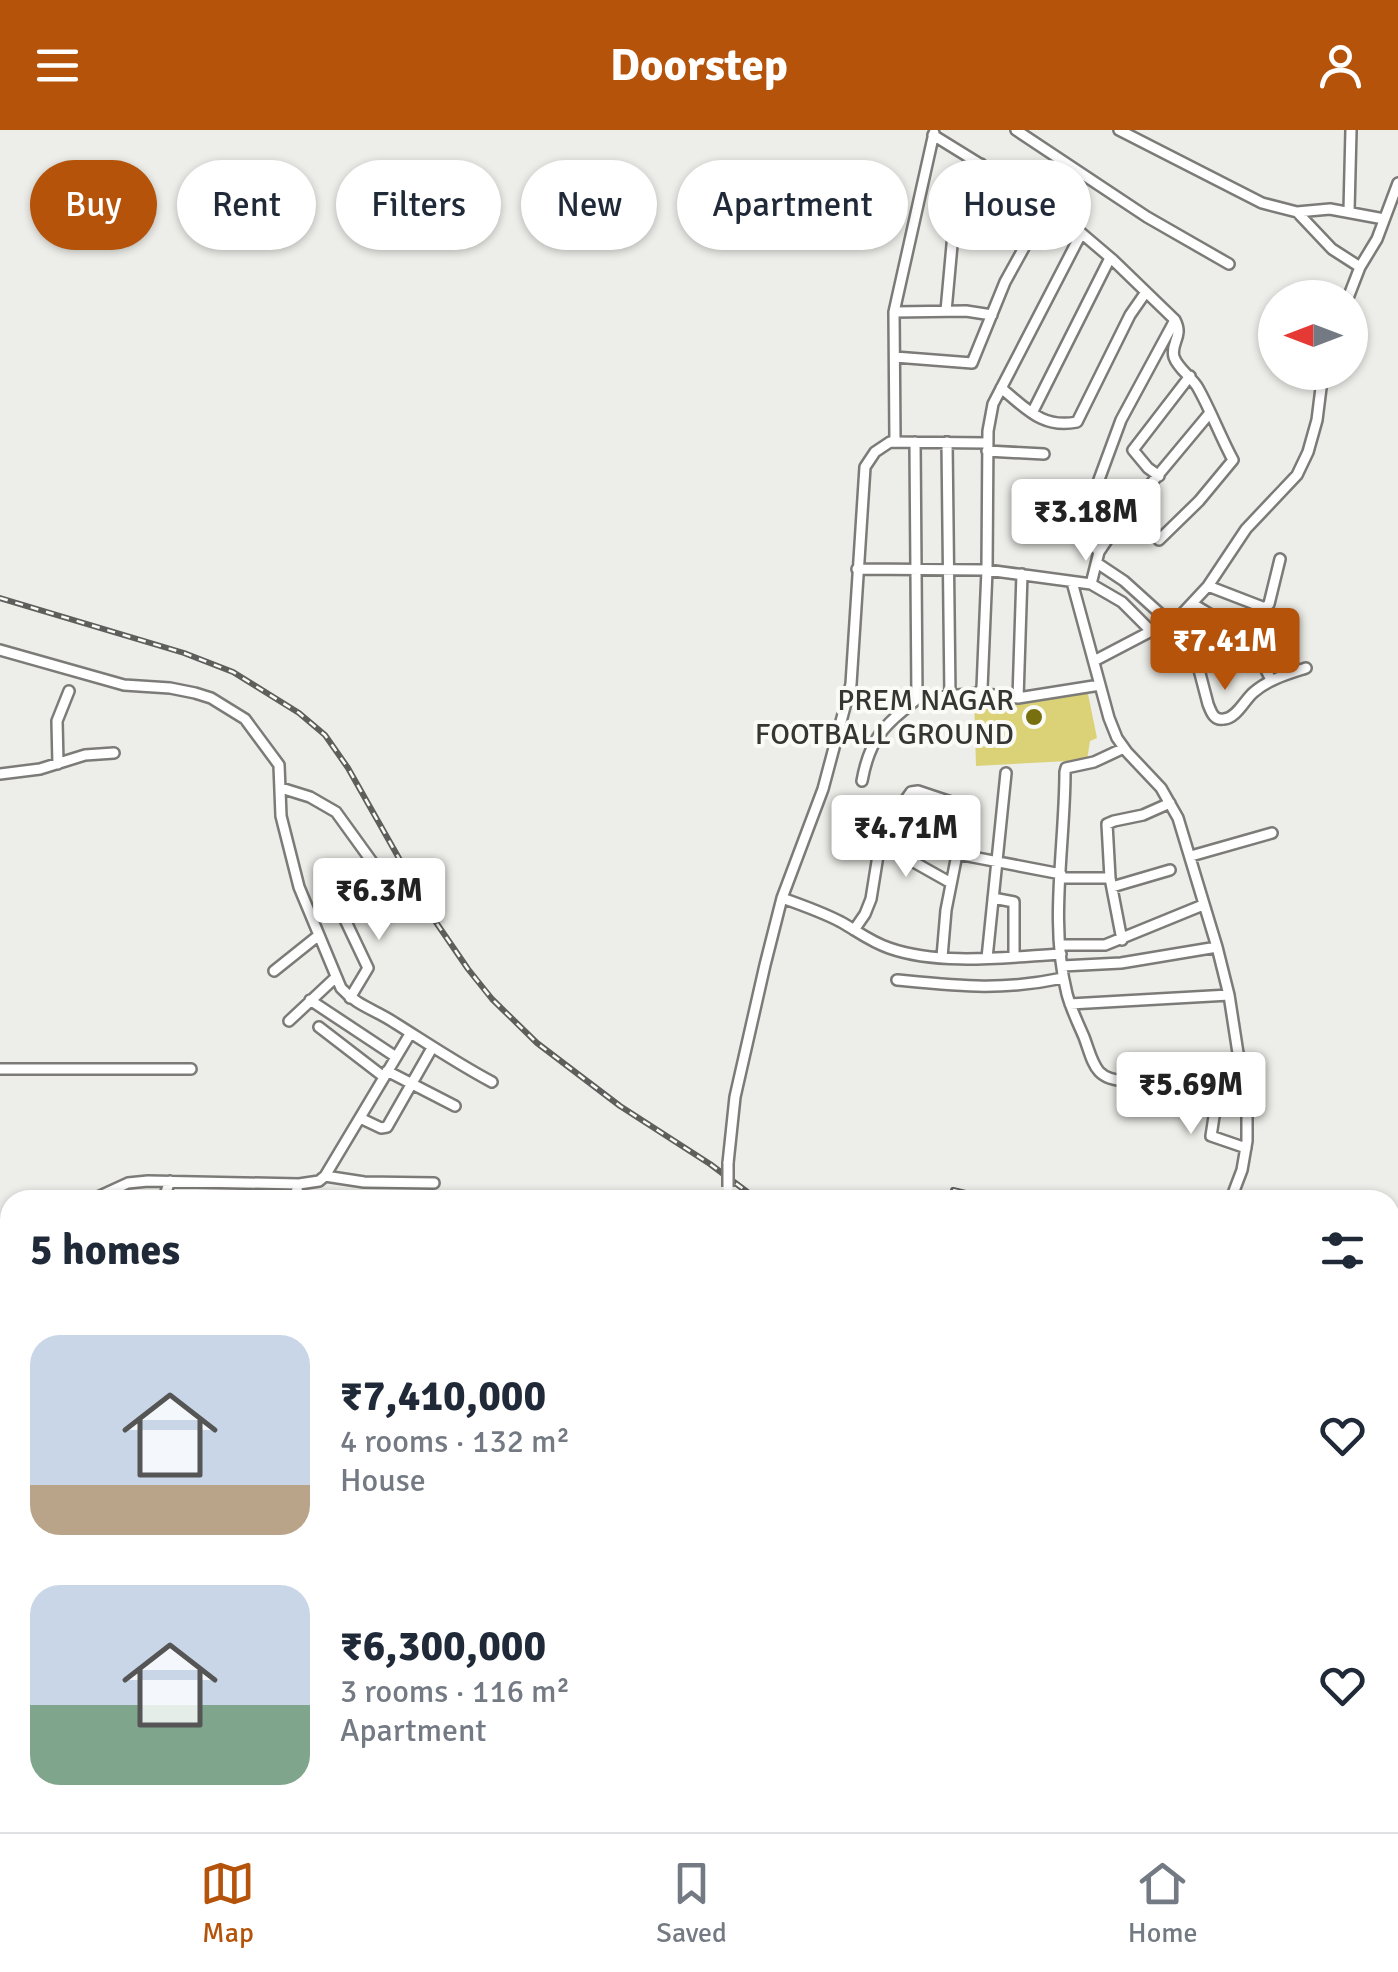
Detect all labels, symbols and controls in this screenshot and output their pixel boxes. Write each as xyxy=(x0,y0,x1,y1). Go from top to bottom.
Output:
icon: menu xyxy=(30,38,85,93)
text: Doorstep xyxy=(610,38,788,93)
icon: person xyxy=(1313,38,1368,93)
chip: Buy xyxy=(30,160,157,250)
chip: Rent xyxy=(177,160,316,250)
chip: Filters xyxy=(336,160,501,250)
chip: New xyxy=(521,160,657,250)
chip: Apartment xyxy=(677,160,908,250)
chip: House xyxy=(928,160,1091,250)
north arrow xyxy=(1258,280,1368,390)
map controls xyxy=(1258,280,1368,390)
pin: ₹3.18M xyxy=(1005,479,1167,564)
text: ₹3.18M xyxy=(1034,492,1138,531)
pin: ₹7.41M xyxy=(1144,608,1306,693)
text: ₹7.41M xyxy=(1173,621,1277,660)
place label: PREM NAGAR FOOTBALL GROUND xyxy=(755,682,1014,753)
marker: PREM NAGAR FOOTBALL GROUND xyxy=(1023,706,1045,728)
pin: ₹4.71M xyxy=(825,795,987,880)
text: ₹4.71M xyxy=(854,808,958,847)
pin: ₹6.3M xyxy=(309,858,449,943)
text: ₹6.3M xyxy=(335,871,423,910)
pin: ₹5.69M xyxy=(1110,1052,1272,1137)
text: ₹5.69M xyxy=(1139,1065,1243,1104)
icon: filters xyxy=(1315,1223,1370,1278)
text: 5 homes xyxy=(30,1225,180,1276)
text: ₹7,410,000 xyxy=(340,1371,546,1422)
icon: home xyxy=(110,1375,230,1495)
icon: heart xyxy=(1315,1408,1370,1463)
text: 4 rooms · 132 m² xyxy=(340,1422,570,1461)
text: House xyxy=(340,1461,426,1500)
text: ₹6,300,000 xyxy=(340,1621,546,1672)
icon: home xyxy=(110,1625,230,1745)
icon: heart xyxy=(1315,1658,1370,1713)
text: 3 rooms · 116 m² xyxy=(340,1672,570,1711)
text: Apartment xyxy=(340,1711,487,1750)
tab: Map xyxy=(200,1856,255,1950)
tab: Saved xyxy=(656,1856,727,1950)
tab: Home xyxy=(1128,1856,1198,1950)

